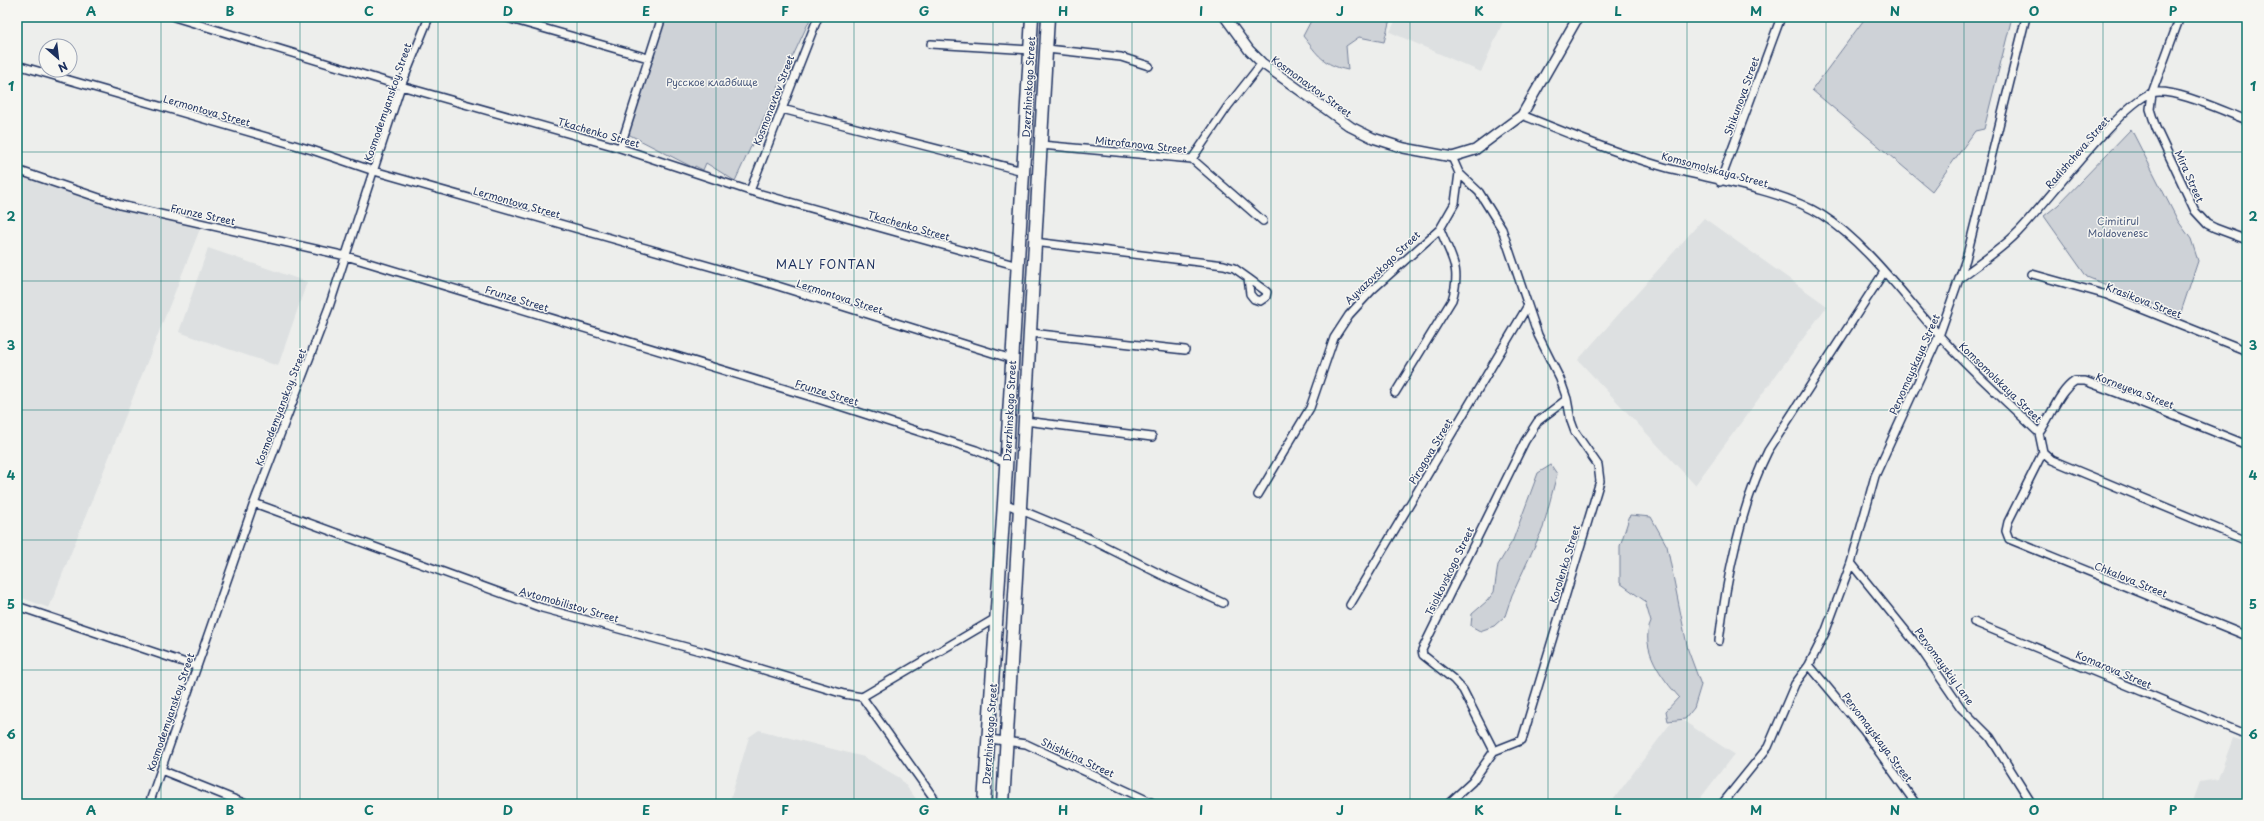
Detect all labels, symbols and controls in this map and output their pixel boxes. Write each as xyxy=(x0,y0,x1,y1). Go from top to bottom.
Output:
text: A xyxy=(86,1,96,20)
text: B xyxy=(226,1,235,20)
text: C xyxy=(364,1,374,20)
text: D xyxy=(503,1,513,20)
text: E xyxy=(642,1,650,20)
text: F xyxy=(781,1,789,20)
text: G xyxy=(919,1,929,20)
text: H xyxy=(1058,1,1068,20)
text: I xyxy=(1199,1,1203,20)
text: J xyxy=(1336,1,1344,20)
text: K xyxy=(1474,1,1484,20)
text: L xyxy=(1614,1,1622,20)
text: M xyxy=(1750,1,1762,20)
text: N xyxy=(1890,1,1900,20)
text: O xyxy=(2029,1,2039,20)
text: P xyxy=(2169,1,2178,20)
street label: Dzerzhinskogo Street xyxy=(1018,36,1038,138)
north arrow xyxy=(38,38,78,78)
street label: Kosmodemyanskoy Street xyxy=(360,41,415,164)
street label: Kosmonavtov Street xyxy=(749,52,797,147)
street label: Kosmonavtov Street xyxy=(1269,52,1355,120)
street label: Shikunova Street xyxy=(1720,54,1762,138)
text: N xyxy=(55,58,71,77)
park label: Русское кладбище xyxy=(666,74,758,90)
text: 1 xyxy=(8,76,14,95)
text: 1 xyxy=(2250,76,2256,95)
street label: Lermontova Street xyxy=(162,90,252,130)
street label: Radishcheva Street xyxy=(2041,112,2113,192)
street label: Tkachenko Street xyxy=(556,113,642,151)
street label: Mitrofanova Street xyxy=(1094,132,1188,156)
street label: Komsomolskaya Street xyxy=(1660,148,1770,191)
street label: Mira Street xyxy=(2172,148,2208,204)
street label: Lermontova Street xyxy=(472,182,562,222)
street label: Frunze Street xyxy=(169,200,237,228)
text: 2 xyxy=(6,206,16,225)
street label: Tkachenko Street xyxy=(866,206,952,244)
text: 2 xyxy=(2248,206,2258,225)
park label: Cimitirul Moldovenesc xyxy=(2088,213,2148,240)
street label: Ayvazovskogo Street xyxy=(1341,227,1424,308)
district label: MALY FONTAN xyxy=(776,255,876,273)
street label: Lermontova Street xyxy=(795,275,885,317)
street label: Krasikova Street xyxy=(2104,279,2184,321)
street label: Frunze Street xyxy=(483,281,551,315)
street label: Pervomayskaya Street xyxy=(1885,311,1944,417)
text: 3 xyxy=(7,335,16,354)
text: 3 xyxy=(2249,335,2258,354)
street label: Komsomolskaya Street xyxy=(1956,338,2046,426)
street label: Kosmodemyanskoy Street xyxy=(251,346,310,468)
street label: Dzerzhinskogo Street xyxy=(999,360,1019,462)
street label: Korneyeva Street xyxy=(2094,368,2176,412)
street label: Frunze Street xyxy=(793,375,861,409)
street label: Pirogova Street xyxy=(1404,415,1456,487)
text: 4 xyxy=(7,465,16,484)
text: 4 xyxy=(2249,465,2258,484)
street label: Korolenko Street xyxy=(1545,523,1583,605)
street label: Tsiolkovskogo Street xyxy=(1421,524,1477,618)
street label: Chkalova Street xyxy=(2092,558,2170,600)
street label: Avtomobilistov Street xyxy=(517,583,621,625)
text: 5 xyxy=(7,594,15,613)
text: 5 xyxy=(2249,594,2257,613)
street label: Pervomayskiy Lane xyxy=(1911,624,1978,709)
street label: Komarova Street xyxy=(2074,646,2154,692)
street label: Kosmodemyanskoy Street xyxy=(143,651,198,774)
street label: Dzerzhinskogo Street xyxy=(978,683,1000,785)
street label: Pervomayskaya Street xyxy=(1839,689,1917,785)
text: 6 xyxy=(6,724,16,743)
text: 6 xyxy=(2248,724,2258,743)
street label: Shishkina Street xyxy=(1039,733,1117,781)
text: A xyxy=(86,800,96,819)
text: B xyxy=(226,800,235,819)
text: C xyxy=(364,800,374,819)
text: D xyxy=(503,800,513,819)
text: E xyxy=(642,800,650,819)
text: F xyxy=(781,800,789,819)
text: G xyxy=(919,800,929,819)
text: H xyxy=(1058,800,1068,819)
text: I xyxy=(1199,800,1203,819)
text: J xyxy=(1336,800,1344,819)
text: K xyxy=(1474,800,1484,819)
text: L xyxy=(1614,800,1622,819)
text: M xyxy=(1750,800,1762,819)
text: N xyxy=(1890,800,1900,819)
text: O xyxy=(2029,800,2039,819)
text: P xyxy=(2169,800,2178,819)

